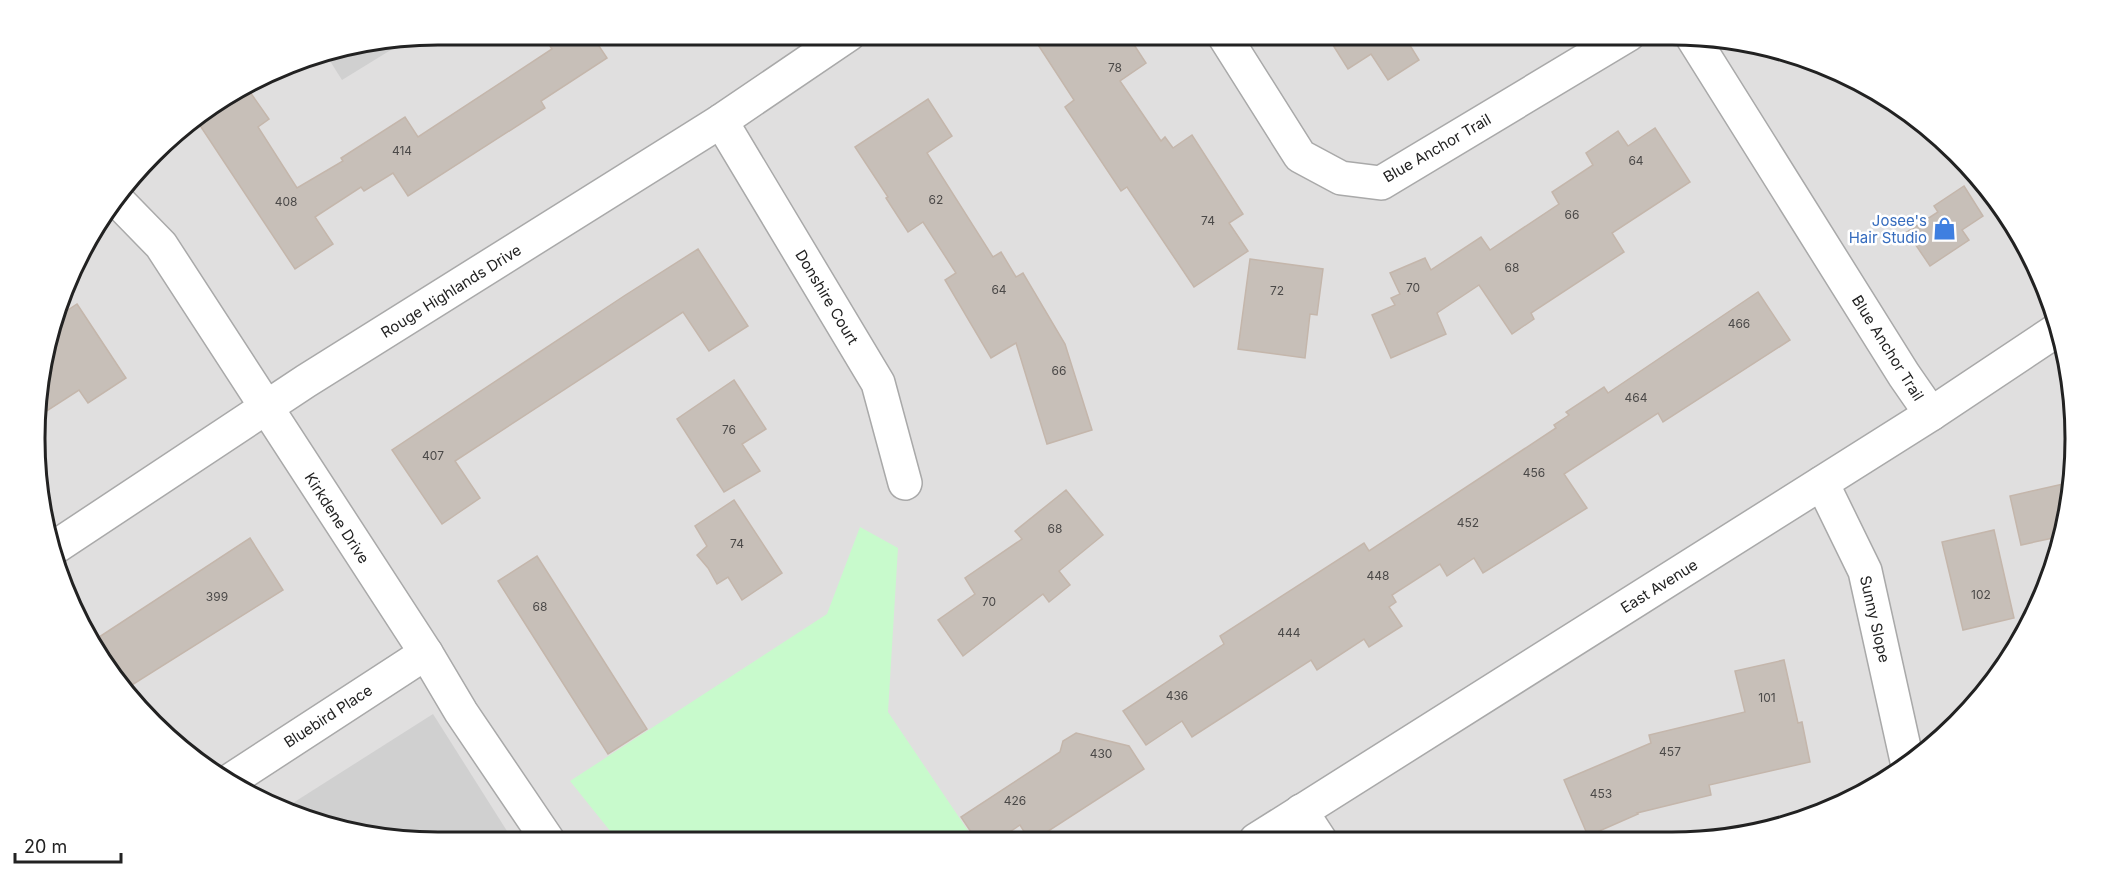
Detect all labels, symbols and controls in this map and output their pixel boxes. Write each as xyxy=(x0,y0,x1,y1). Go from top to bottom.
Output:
house number: 78 xyxy=(1108,60,1122,75)
street label: Blue Anchor Trail xyxy=(1380,110,1494,186)
house number: 414 xyxy=(392,143,412,158)
house number: 64 xyxy=(1628,153,1644,168)
house number: 62 xyxy=(929,192,943,207)
house number: 408 xyxy=(275,194,297,209)
house number: 66 xyxy=(1565,207,1579,222)
place label: Josee's Hair Studio xyxy=(1849,211,1927,247)
house number: 74 xyxy=(1201,213,1215,228)
shop icon: Josee's Hair Studio xyxy=(1932,216,1958,242)
street label: Rouge Highlands Drive xyxy=(377,240,525,342)
street label: Donshire Court xyxy=(791,246,863,348)
house number: 68 xyxy=(1505,260,1519,275)
house number: 70 xyxy=(1406,280,1420,295)
house number: 64 xyxy=(991,282,1007,297)
house number: 72 xyxy=(1270,283,1284,298)
street label: Blue Anchor Trail xyxy=(1848,292,1928,404)
house number: 466 xyxy=(1728,316,1750,331)
house number: 66 xyxy=(1052,363,1066,378)
house number: 464 xyxy=(1625,390,1648,405)
house number: 76 xyxy=(722,422,736,437)
house number: 407 xyxy=(422,448,444,463)
house number: 456 xyxy=(1523,465,1545,480)
street label: Kirkdene Drive xyxy=(301,469,373,567)
house number: 452 xyxy=(1457,515,1479,530)
house number: 68 xyxy=(1048,521,1062,536)
house number: 74 xyxy=(730,536,744,551)
street label: East Avenue xyxy=(1617,555,1701,617)
house number: 448 xyxy=(1367,568,1389,583)
street label: Sunny Slope xyxy=(1856,574,1894,664)
house number: 102 xyxy=(1971,587,1991,602)
house number: 399 xyxy=(206,589,228,604)
house number: 70 xyxy=(982,594,996,609)
house number: 68 xyxy=(533,599,547,614)
house number: 444 xyxy=(1277,625,1301,640)
street label: Bluebird Place xyxy=(280,680,376,752)
house number: 436 xyxy=(1166,688,1188,703)
house number: 101 xyxy=(1758,690,1776,705)
house number: 457 xyxy=(1659,744,1681,759)
house number: 430 xyxy=(1090,746,1112,761)
house number: 453 xyxy=(1590,786,1612,801)
house number: 426 xyxy=(1004,793,1026,808)
scale bar xyxy=(15,826,122,864)
text: 20 m xyxy=(24,836,67,857)

